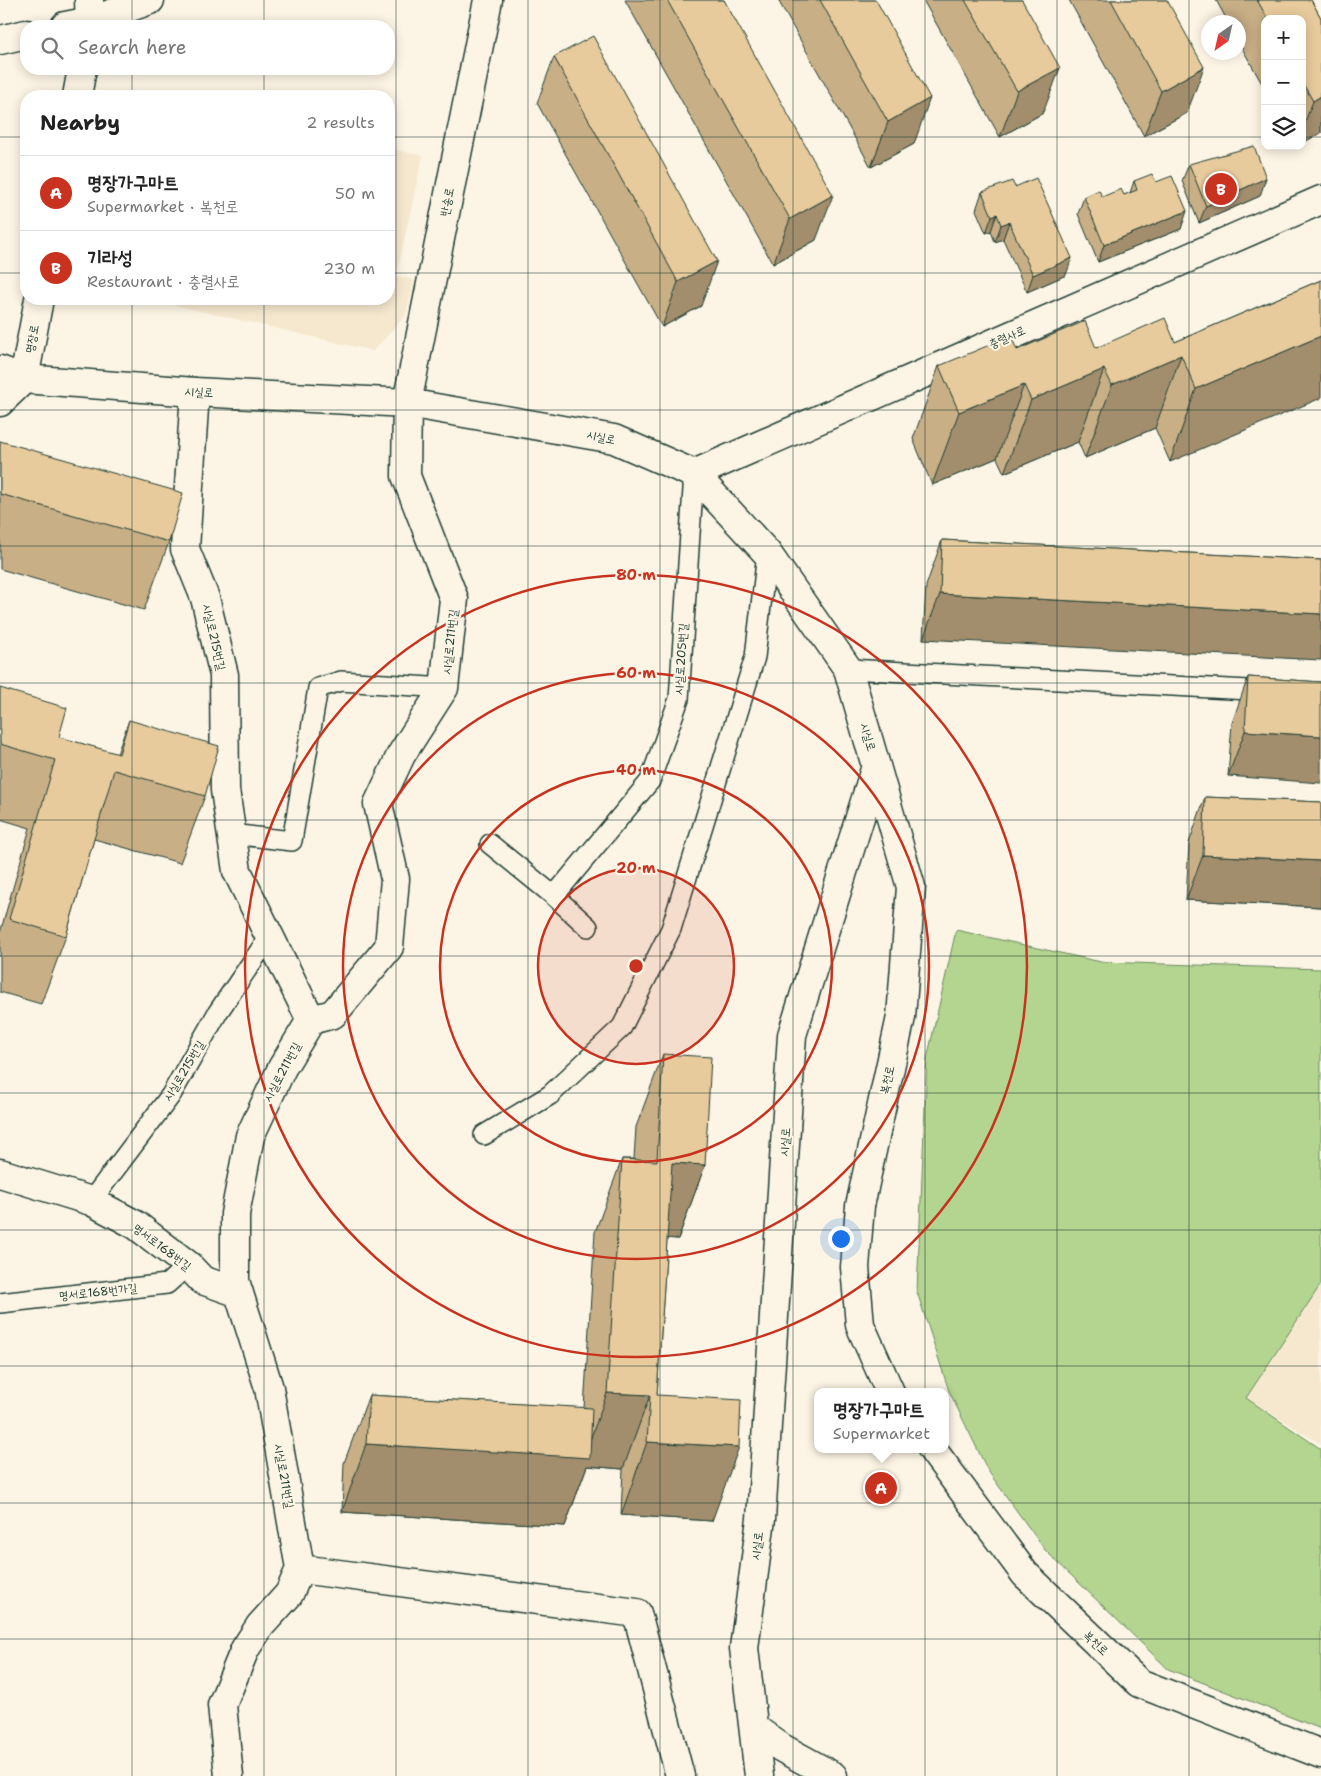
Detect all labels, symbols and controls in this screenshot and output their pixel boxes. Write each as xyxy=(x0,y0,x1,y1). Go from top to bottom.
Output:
north arrow xyxy=(1201,15,1246,60)
map controls xyxy=(1261,15,1306,150)
button: + xyxy=(1261,15,1306,60)
search box xyxy=(20,20,395,75)
icon: search xyxy=(38,34,66,62)
text: Search here xyxy=(78,35,187,60)
button: − xyxy=(1261,60,1306,105)
button: layers xyxy=(1261,105,1306,150)
text: Nearby xyxy=(40,109,120,137)
text: 2 results xyxy=(306,112,375,133)
text: 명장가구마트 xyxy=(87,170,179,195)
pin: B xyxy=(1205,170,1237,208)
text: A xyxy=(50,183,62,204)
text: 50 m xyxy=(335,183,375,204)
street label: 반송로 xyxy=(436,186,458,218)
text: Supermarket · 복천로 xyxy=(87,196,239,217)
text: 기라성 xyxy=(87,245,133,270)
text: B xyxy=(51,258,61,279)
text: 230 m xyxy=(323,258,375,279)
text: Restaurant · 충렬사로 xyxy=(87,271,240,292)
street label: 충렬사로 xyxy=(986,322,1028,352)
street label: 명장로 xyxy=(21,323,43,355)
street label: 시실로 xyxy=(184,383,214,401)
street label: 시실로 xyxy=(585,426,617,448)
text: 80 m xyxy=(616,565,656,585)
street label: 시실로215번길 xyxy=(199,602,230,672)
street label: 시실로211번길 xyxy=(439,608,461,676)
street label: 시실로205번길 xyxy=(671,622,692,695)
text: 60 m xyxy=(616,663,656,683)
street label: 시실로 xyxy=(856,721,880,753)
text: 40 m xyxy=(616,760,656,780)
text: 20 m xyxy=(616,858,656,878)
centre of rings xyxy=(627,957,645,975)
street label: 시실로215번길 xyxy=(160,1037,209,1104)
street label: 시실로211번길 xyxy=(260,1039,305,1105)
street label: 복천로 xyxy=(876,1064,898,1096)
street label: 시실로 xyxy=(776,1127,794,1157)
street label: 명서로168번길 xyxy=(130,1220,195,1274)
your location xyxy=(828,1226,854,1252)
street label: 명서로168번가길 xyxy=(58,1280,138,1304)
popup xyxy=(814,1388,949,1453)
text: 명장가구마트 xyxy=(833,1397,925,1422)
text: Supermarket xyxy=(833,1423,930,1444)
street label: 시실로211번길 xyxy=(270,1442,298,1510)
pin: A xyxy=(865,1469,897,1507)
street label: 시실로 xyxy=(747,1531,767,1561)
street label: 복천로 xyxy=(1080,1627,1112,1659)

